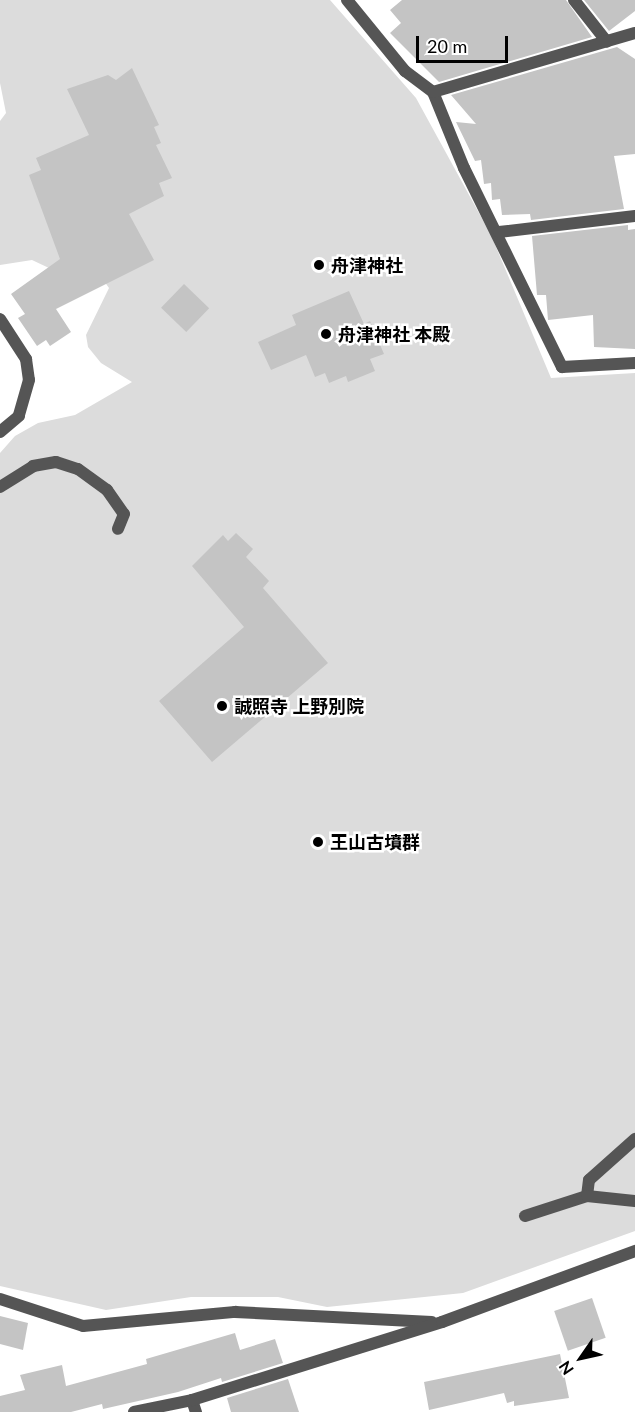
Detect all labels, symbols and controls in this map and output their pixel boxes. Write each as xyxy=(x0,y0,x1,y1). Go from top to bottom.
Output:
scale bar xyxy=(419,24,510,62)
text: 20 m xyxy=(427,35,467,57)
place label: 舟津神社 xyxy=(331,254,403,276)
marker: 舟津神社 xyxy=(312,258,326,272)
place label: 舟津神社 本殿 xyxy=(338,323,450,345)
marker: 舟津神社 本殿 xyxy=(319,327,333,341)
place label: 誠照寺 上野別院 xyxy=(234,695,364,717)
marker: 誠照寺 上野別院 xyxy=(215,699,229,713)
place label: 王山古墳群 xyxy=(330,831,420,853)
marker: 王山古墳群 xyxy=(311,835,325,849)
north arrow xyxy=(551,1328,611,1388)
text: N xyxy=(554,1358,577,1379)

